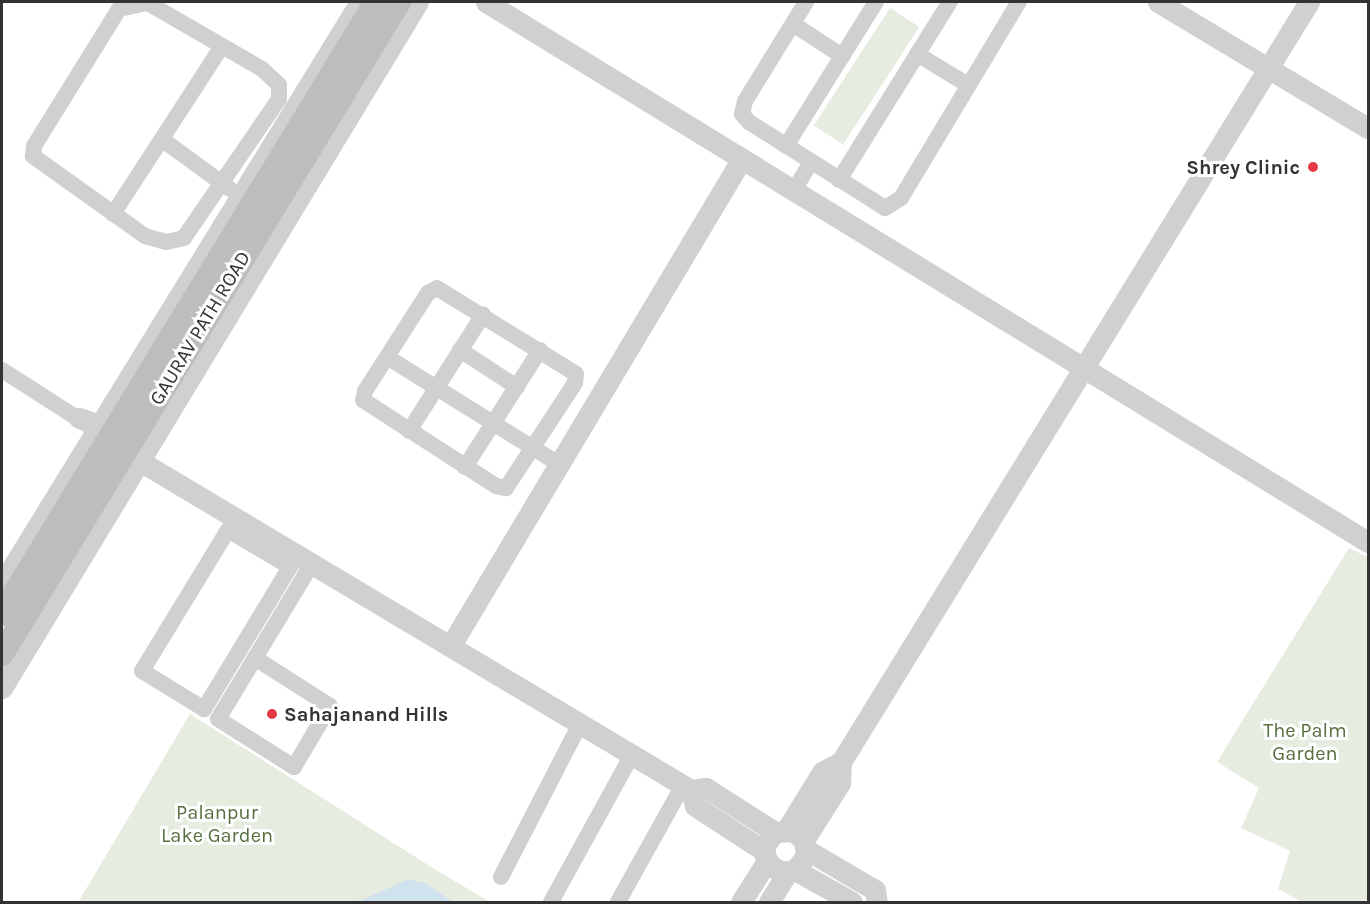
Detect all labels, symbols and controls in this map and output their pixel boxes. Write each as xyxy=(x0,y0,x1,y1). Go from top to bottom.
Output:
place label: Shrey Clinic xyxy=(1186,155,1300,179)
marker: Shrey Clinic xyxy=(1304,158,1322,176)
street label: GAURAV PATH ROAD xyxy=(145,247,255,409)
place label: Sahajanand Hills xyxy=(284,702,448,726)
marker: Sahajanand Hills xyxy=(265,707,279,721)
park label: The Palm Garden xyxy=(1263,719,1347,766)
park label: Palanpur Lake Garden xyxy=(161,801,273,848)

